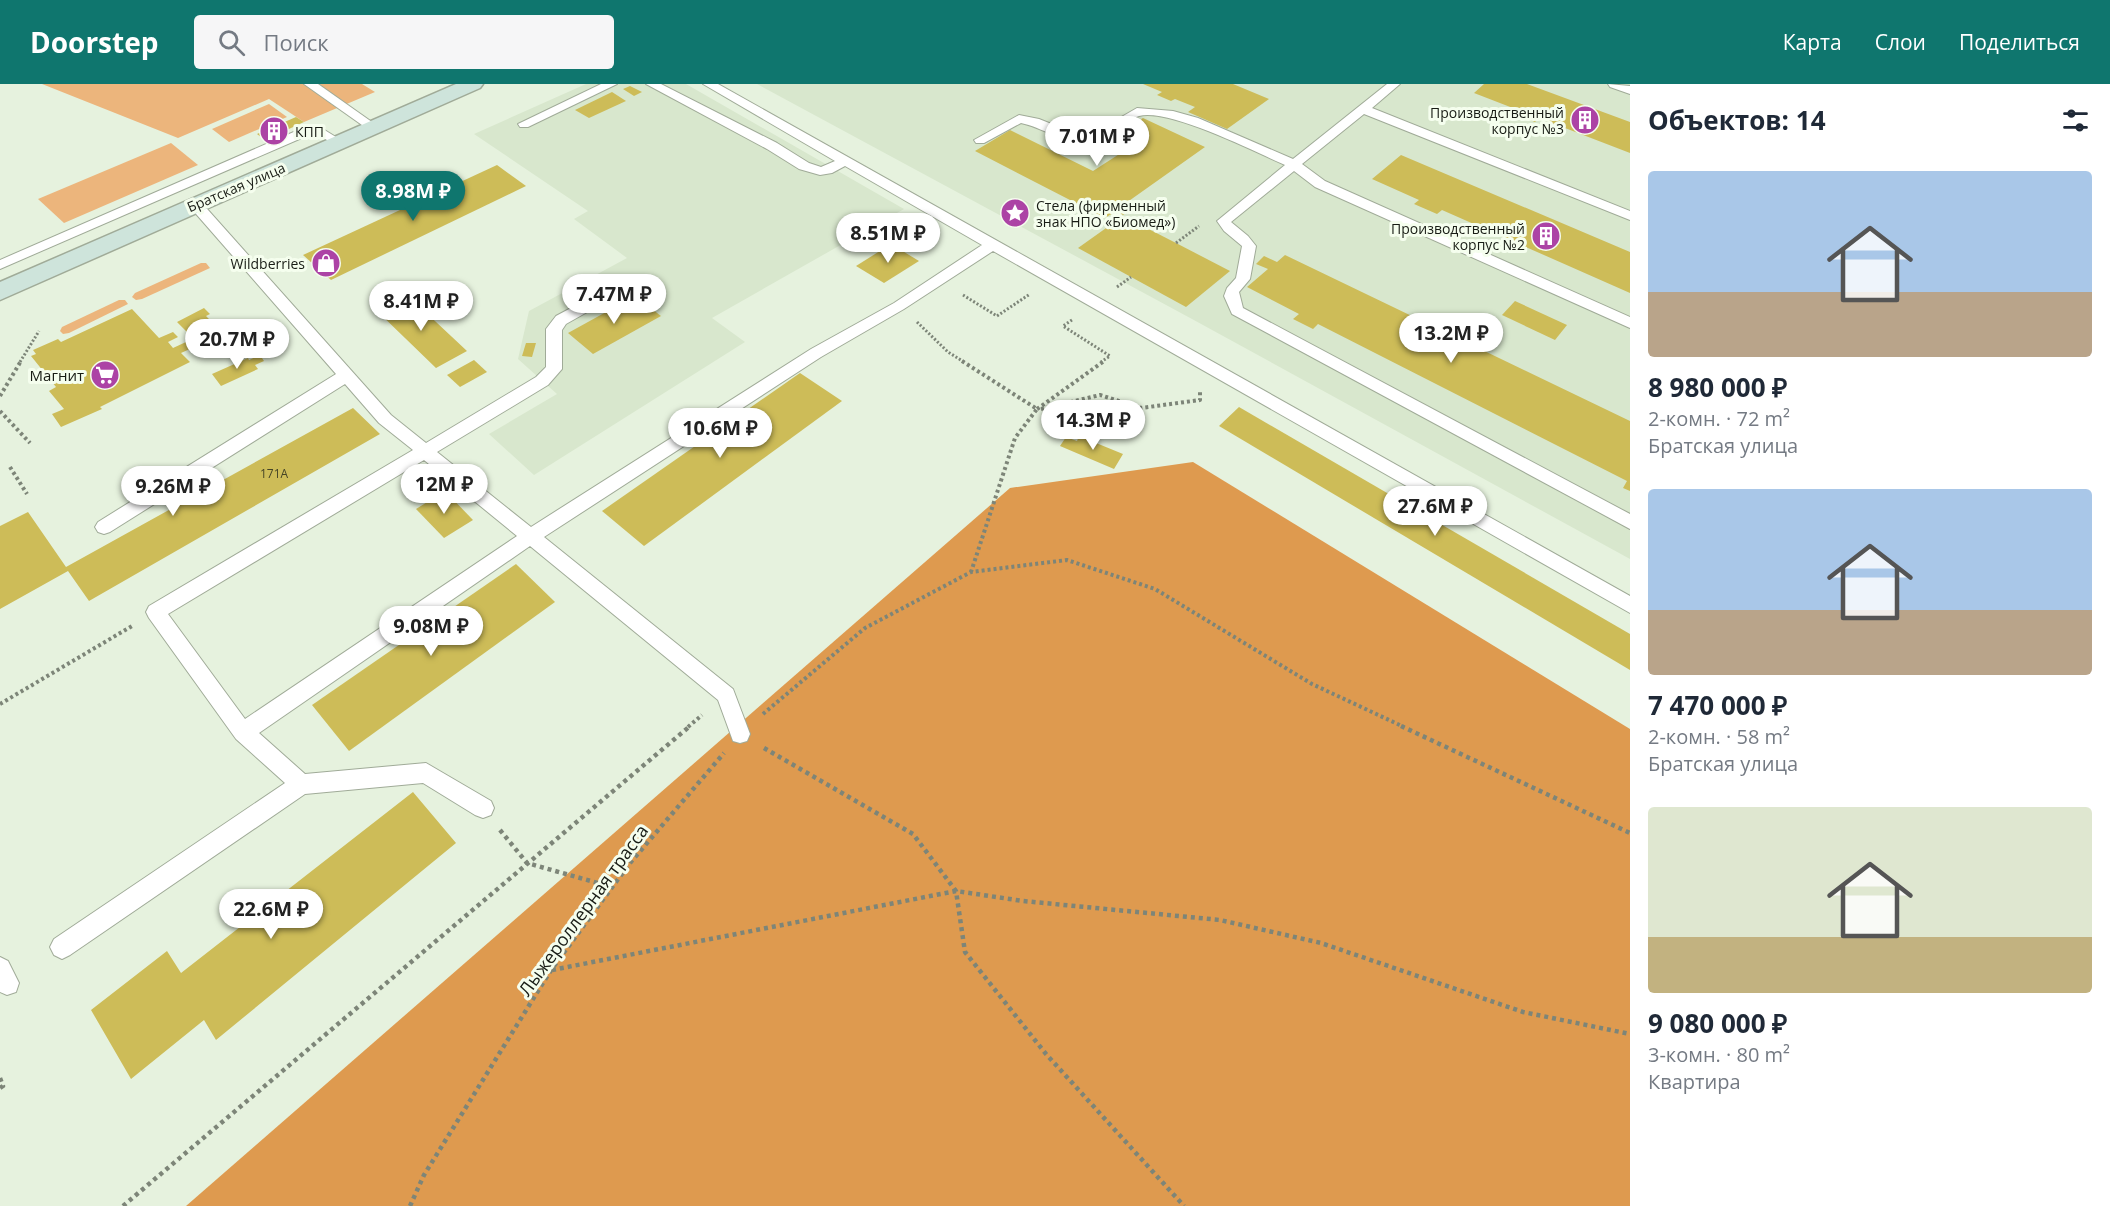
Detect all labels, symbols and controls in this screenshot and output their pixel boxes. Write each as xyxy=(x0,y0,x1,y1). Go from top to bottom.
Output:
search box xyxy=(194,15,614,69)
text: Doorstep xyxy=(30,23,158,61)
icon: search xyxy=(215,26,248,59)
text: Поиск xyxy=(263,27,329,57)
text: Карта xyxy=(1783,28,1842,56)
text: Слои xyxy=(1875,28,1926,56)
text: Поделиться xyxy=(1959,28,2080,56)
text: Объектов: 14 xyxy=(1648,102,1826,138)
place label: Производственный корпус №3 xyxy=(1430,103,1564,138)
building icon: Производственный корпус №3 xyxy=(1569,104,1601,136)
icon: filters xyxy=(2059,104,2092,137)
building icon: КПП xyxy=(258,115,290,147)
pin: 7.01M ₽ xyxy=(1042,116,1152,167)
place label: КПП xyxy=(295,122,324,141)
text: 7.01M ₽ xyxy=(1059,122,1135,149)
street label: Братская улица xyxy=(184,158,288,216)
pin: 8.98M ₽ xyxy=(358,171,468,222)
text: 8.98M ₽ xyxy=(375,177,451,204)
place label: Стела (фирменный знак НПО «Биомед») xyxy=(1036,196,1175,231)
place icon: Стела (фирменный знак НПО «Биомед») xyxy=(999,197,1031,229)
icon: home xyxy=(1816,210,1924,318)
pin: 8.51M ₽ xyxy=(833,213,943,264)
text: 8.51M ₽ xyxy=(850,219,926,246)
place label: Производственный корпус №2 xyxy=(1391,219,1525,254)
building icon: Производственный корпус №2 xyxy=(1530,220,1562,252)
shop icon: Wildberries xyxy=(310,247,342,279)
place label: Wildberries xyxy=(231,254,305,273)
pin: 7.47M ₽ xyxy=(559,274,669,325)
text: 7.47M ₽ xyxy=(576,280,652,307)
pin: 8.41M ₽ xyxy=(366,281,476,332)
text: 8.41M ₽ xyxy=(383,287,459,314)
pin: 13.2M ₽ xyxy=(1396,313,1506,364)
pin: 20.7M ₽ xyxy=(182,319,292,370)
text: 13.2M ₽ xyxy=(1413,319,1489,346)
text: 20.7M ₽ xyxy=(199,325,275,352)
supermarket icon: Магнит xyxy=(89,359,121,391)
place label: Магнит xyxy=(30,365,84,385)
text: 8 980 000 ₽ xyxy=(1648,369,1787,405)
pin: 14.3M ₽ xyxy=(1038,400,1148,451)
text: 2-комн. · 72 m² xyxy=(1648,405,1790,432)
text: 14.3M ₽ xyxy=(1055,406,1131,433)
pin: 10.6M ₽ xyxy=(665,408,775,459)
text: 10.6M ₽ xyxy=(682,414,758,441)
text: Братская улица xyxy=(1648,432,1798,459)
pin: 12M ₽ xyxy=(402,464,486,515)
house number: 171А xyxy=(260,465,288,482)
pin: 9.26M ₽ xyxy=(118,466,228,517)
text: 12M ₽ xyxy=(415,470,473,497)
text: 9.26M ₽ xyxy=(135,472,211,499)
pin: 27.6M ₽ xyxy=(1380,486,1490,537)
text: 27.6M ₽ xyxy=(1397,492,1473,519)
icon: home xyxy=(1816,528,1924,636)
pin: 9.08M ₽ xyxy=(376,606,486,657)
text: 9.08M ₽ xyxy=(393,612,469,639)
text: 7 470 000 ₽ xyxy=(1648,687,1787,723)
text: 2-комн. · 58 m² xyxy=(1648,723,1790,750)
text: Братская улица xyxy=(1648,750,1798,777)
street label: Лыжероллерная трасса xyxy=(513,820,653,1000)
icon: home xyxy=(1816,846,1924,954)
pin: 22.6M ₽ xyxy=(216,889,326,940)
text: 22.6M ₽ xyxy=(233,895,309,922)
text: 9 080 000 ₽ xyxy=(1648,1005,1787,1041)
text: 3-комн. · 80 m² xyxy=(1648,1041,1790,1068)
text: Квартира xyxy=(1648,1068,1741,1095)

